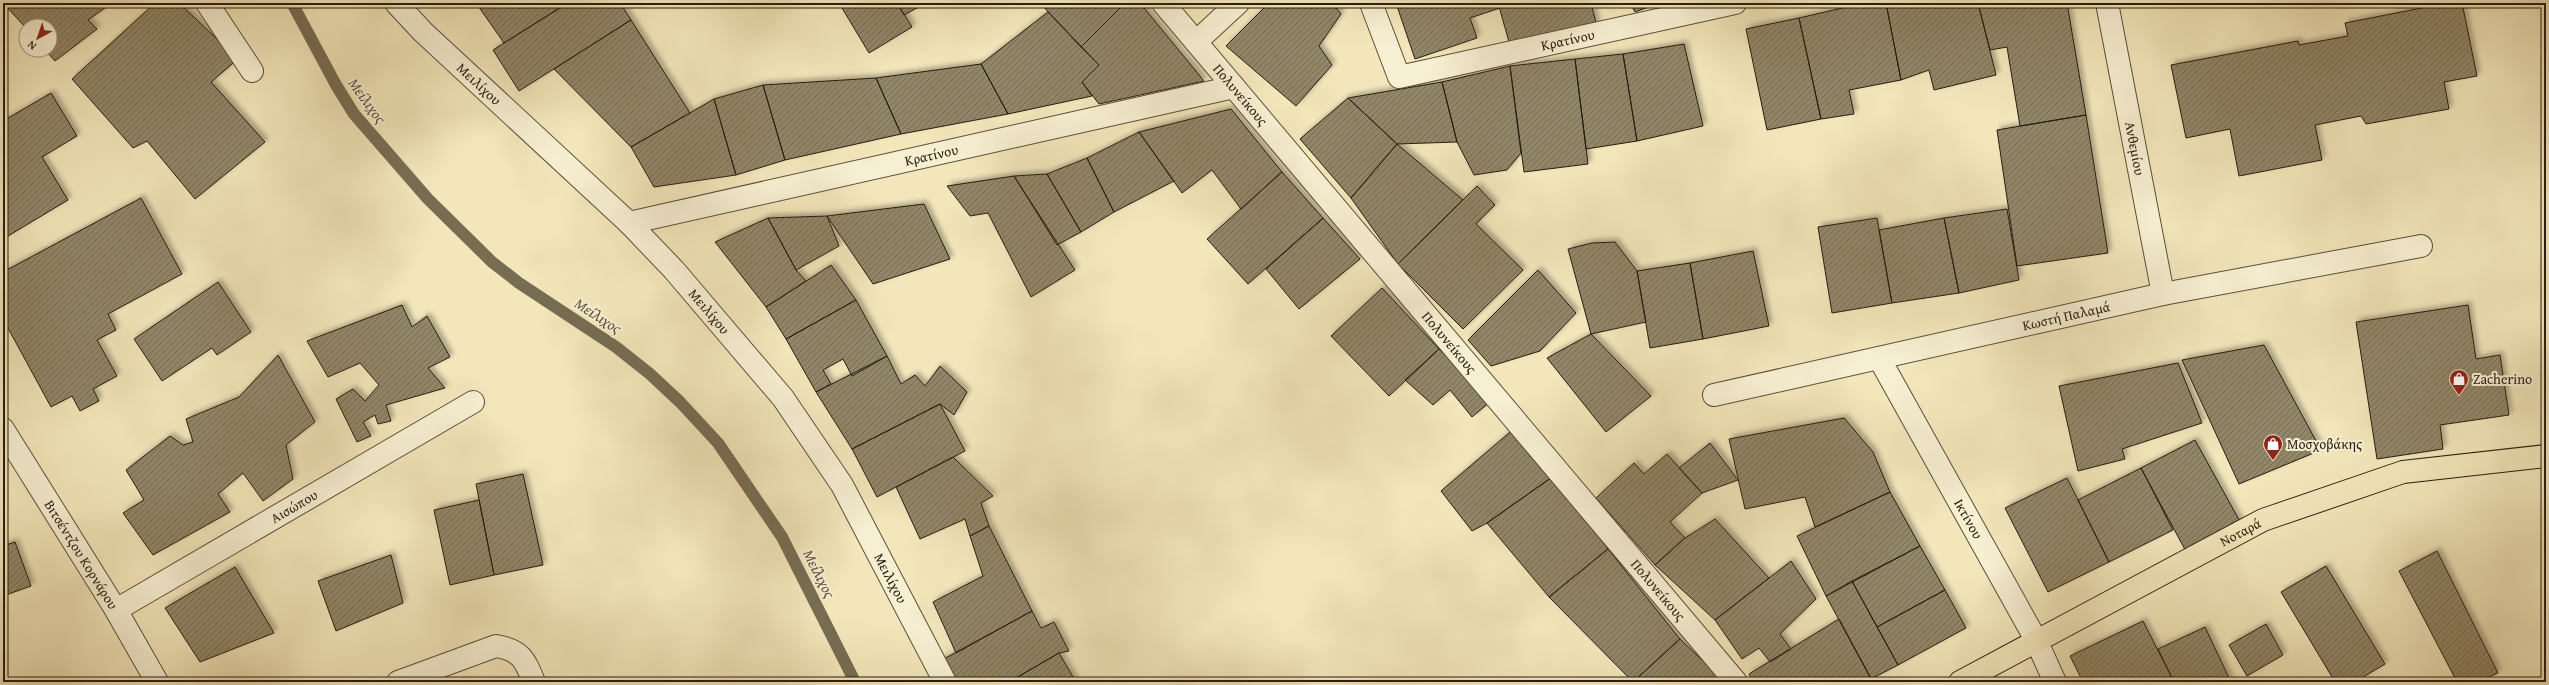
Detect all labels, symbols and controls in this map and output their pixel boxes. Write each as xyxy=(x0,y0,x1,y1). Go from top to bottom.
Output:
north arrow xyxy=(18,18,58,58)
street label: Κρατίνου xyxy=(1539,24,1597,55)
text: N xyxy=(23,37,40,54)
street label: Μειλίχου xyxy=(452,58,506,110)
street label: Πολυνείκους xyxy=(1208,59,1272,130)
water label: Μείλιχος xyxy=(344,73,392,129)
street label: Ανθεμίου xyxy=(2120,120,2150,177)
street label: Κρατίνου xyxy=(903,139,960,171)
street label: Μειλίχου xyxy=(684,284,734,339)
water label: Μείλιχος xyxy=(571,293,627,339)
street label: Κωστή Παλαμά xyxy=(2020,296,2112,335)
street label: Πολυνείκους xyxy=(1417,307,1481,378)
shop icon: Zacherino xyxy=(2448,368,2470,396)
place label: Zacherino xyxy=(2473,369,2532,389)
shop icon: Μοσχοβάκης xyxy=(2262,433,2284,461)
place label: Μοσχοβάκης xyxy=(2287,434,2362,454)
street label: Αισώπου xyxy=(267,485,321,528)
street label: Ικτίνου xyxy=(1949,495,1988,543)
street label: Βιτσέντζου Κορνάρου xyxy=(40,496,123,613)
street label: Νοταρά xyxy=(2216,513,2265,551)
water label: Μείλιχος xyxy=(798,546,841,603)
street label: Μειλίχου xyxy=(869,549,912,607)
street label: Πολυνείκους xyxy=(1626,555,1690,625)

